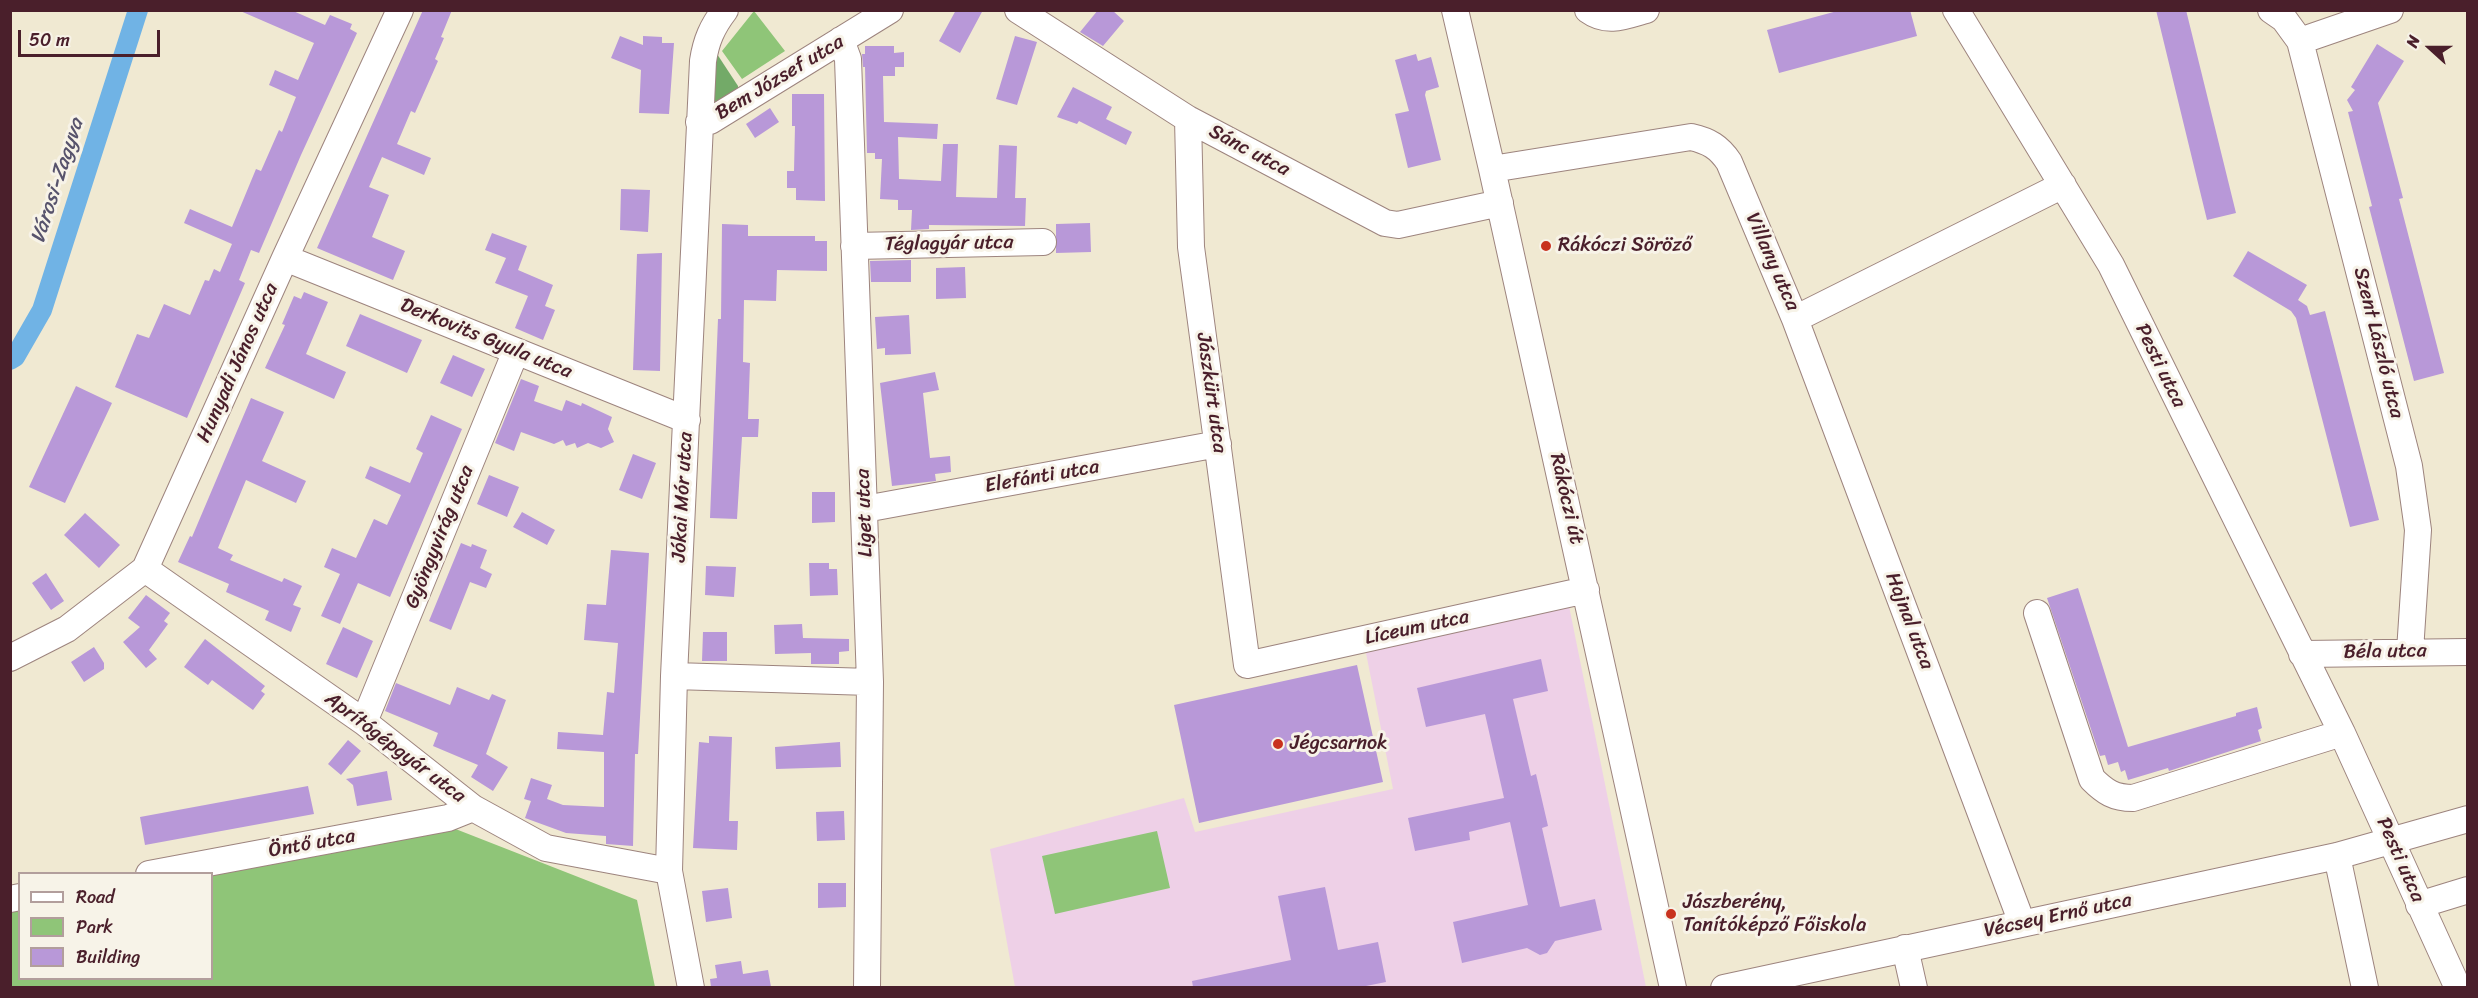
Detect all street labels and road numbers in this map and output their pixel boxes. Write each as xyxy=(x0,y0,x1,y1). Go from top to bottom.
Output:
street label: Bem József utca xyxy=(712,30,848,126)
street label: Sánc utca xyxy=(1204,120,1294,182)
street label: Villany utca xyxy=(1740,209,1804,315)
street label: Téglagyár utca xyxy=(884,231,1014,257)
street label: Szent László utca xyxy=(2348,265,2408,421)
street label: Hunyadi János utca xyxy=(192,280,284,446)
street label: Derkovits Gyula utca xyxy=(397,294,575,384)
street label: Pesti utca xyxy=(2129,320,2191,412)
street label: Jászkürt utca xyxy=(1191,331,1231,455)
street label: Jókai Mór utca xyxy=(668,431,698,563)
street label: Rákóczi út xyxy=(1544,451,1588,547)
street label: Elefánti utca xyxy=(983,455,1101,499)
street label: Gyöngyvirág utca xyxy=(400,462,480,612)
street label: Liget utca xyxy=(851,468,879,558)
street label: Hajnal utca xyxy=(1880,569,1938,673)
street label: Líceum utca xyxy=(1363,605,1471,651)
street label: Béla utca xyxy=(2343,639,2427,665)
street label: Aprítógépgyár utca xyxy=(320,687,470,809)
street label: Pesti utca xyxy=(2371,814,2429,906)
street label: Öntő utca xyxy=(267,825,357,863)
street label: Vécsey Ernő utca xyxy=(1982,889,2134,943)

